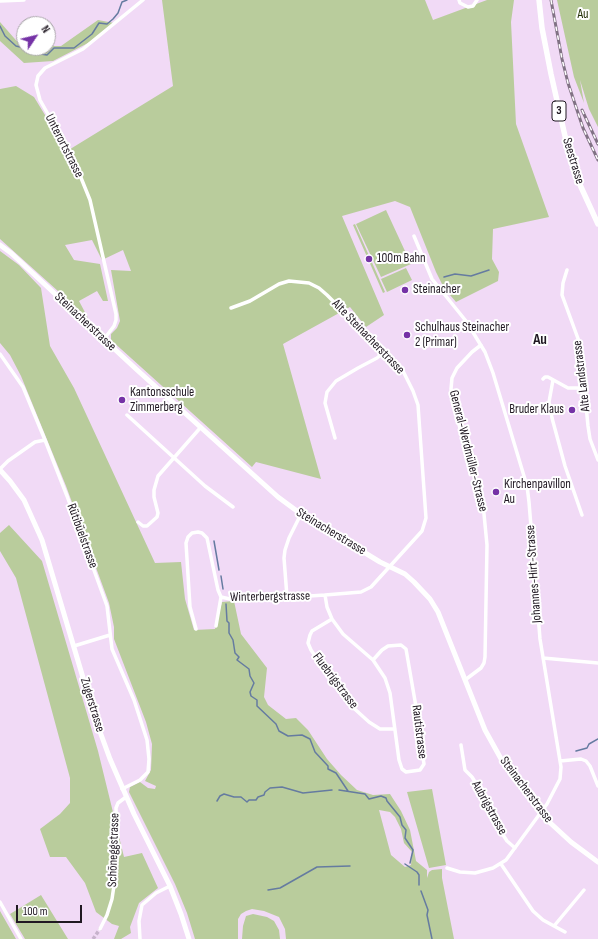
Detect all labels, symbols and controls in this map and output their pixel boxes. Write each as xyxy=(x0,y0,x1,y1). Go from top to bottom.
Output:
park label: Au xyxy=(578,7,588,23)
north arrow xyxy=(16,16,56,56)
text: N xyxy=(38,23,52,36)
road number: 3 xyxy=(552,101,566,121)
street label: Unterortstrasse xyxy=(41,112,87,180)
street label: Seestrasse xyxy=(559,136,587,186)
place label: 100m Bahn xyxy=(377,251,426,267)
marker: 100m Bahn xyxy=(364,254,374,264)
place label: Steinacher xyxy=(413,282,460,298)
marker: Steinacher xyxy=(400,285,410,295)
street label: Steinacherstrasse xyxy=(51,289,119,355)
street label: Alte Steinacherstrasse xyxy=(328,296,408,378)
place label: Schulhaus Steinacher 2 (Primar) xyxy=(415,320,509,351)
marker: Schulhaus Steinacher 2 (Primar) xyxy=(402,330,412,340)
district label: Au xyxy=(533,331,547,349)
street label: Alte Landstrasse xyxy=(570,339,594,413)
place label: Kantonsschule Zimmerberg xyxy=(130,385,194,416)
street label: General-Werdmüller-Strasse xyxy=(445,388,491,514)
marker: Kantonsschule Zimmerberg xyxy=(117,395,127,405)
place label: Bruder Klaus xyxy=(509,402,564,418)
marker: Bruder Klaus xyxy=(567,405,577,415)
place label: Kirchenpavillon Au xyxy=(504,477,571,508)
marker: Kirchenpavillon Au xyxy=(491,487,501,497)
street label: Rütibüelstrasse xyxy=(63,501,101,571)
street label: Steinacherstrasse xyxy=(293,505,369,559)
street label: Johannes-Hirt-Strasse xyxy=(523,524,545,624)
street label: Winterbergstrasse xyxy=(230,589,310,605)
street label: Fluebrigstrasse xyxy=(309,650,361,712)
street label: Zugerstrasse xyxy=(76,676,108,734)
street label: Rautistrasse xyxy=(408,704,430,760)
street label: Steinacherstrasse xyxy=(496,754,556,826)
street label: Aubrigstrasse xyxy=(468,778,510,838)
street label: Schöneggstrasse xyxy=(105,813,123,887)
scale bar xyxy=(18,897,84,923)
text: 100 m xyxy=(23,904,48,919)

